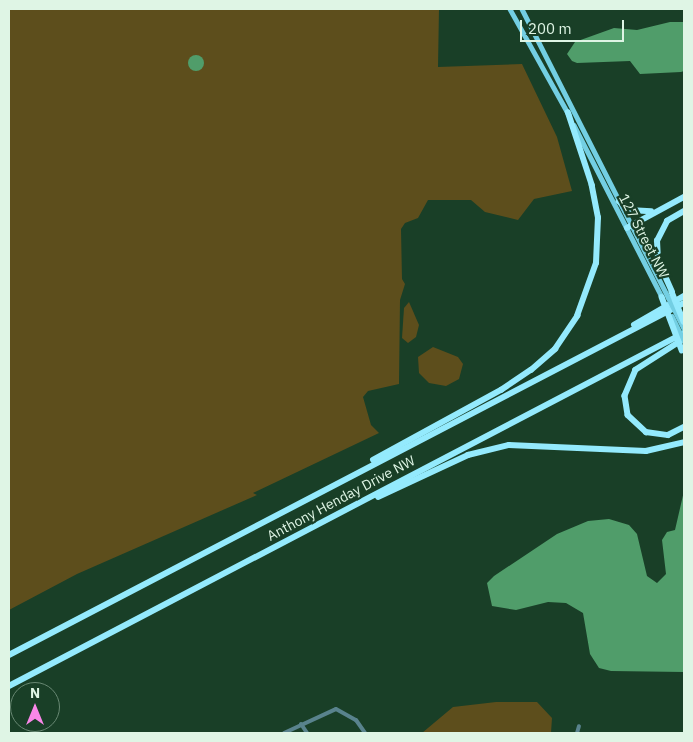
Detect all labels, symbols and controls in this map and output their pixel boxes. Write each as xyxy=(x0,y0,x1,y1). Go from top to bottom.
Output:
scale bar xyxy=(523,10,627,42)
text: 200 m xyxy=(528,19,572,38)
street label: 127 Street NW xyxy=(615,191,673,281)
street label: Anthony Henday Drive NW xyxy=(264,452,418,544)
north arrow xyxy=(10,682,60,732)
text: N xyxy=(30,684,40,702)

